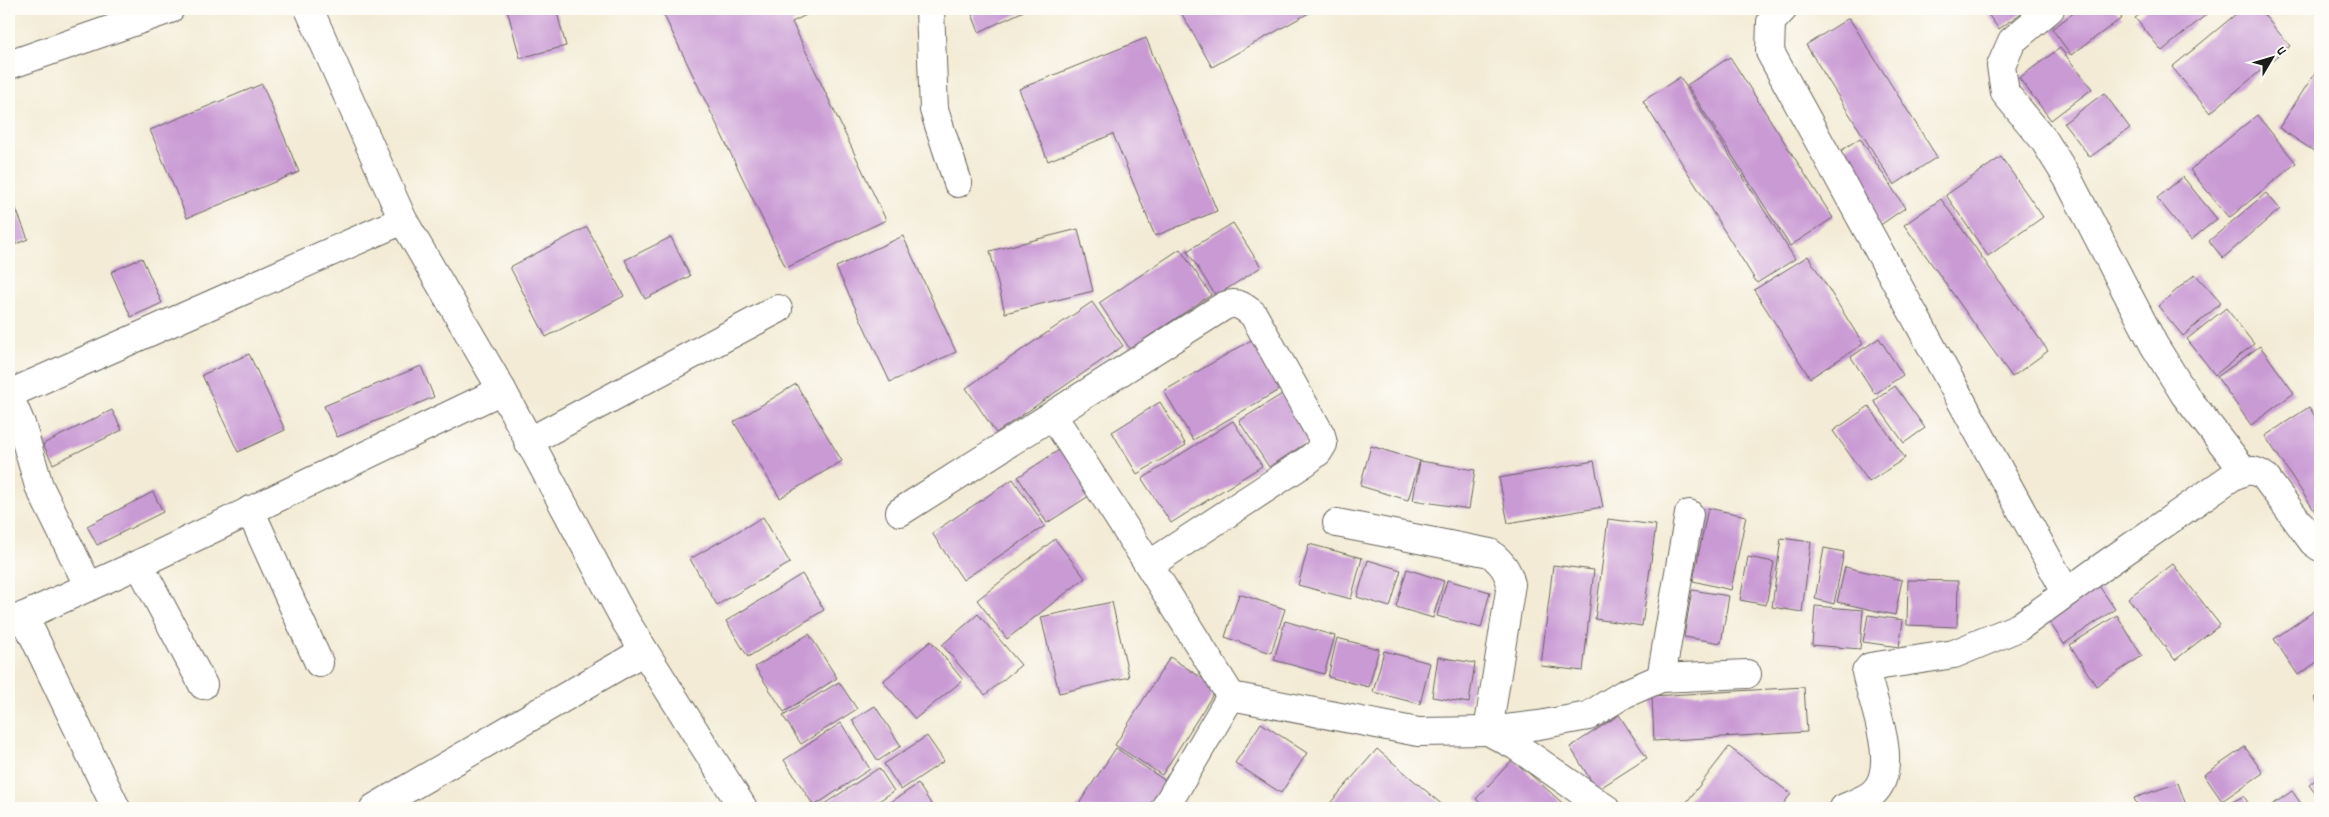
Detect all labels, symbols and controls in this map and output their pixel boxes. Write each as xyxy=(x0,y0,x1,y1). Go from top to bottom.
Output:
north arrow xyxy=(2246,32,2296,82)
text: U xyxy=(2271,42,2291,60)

